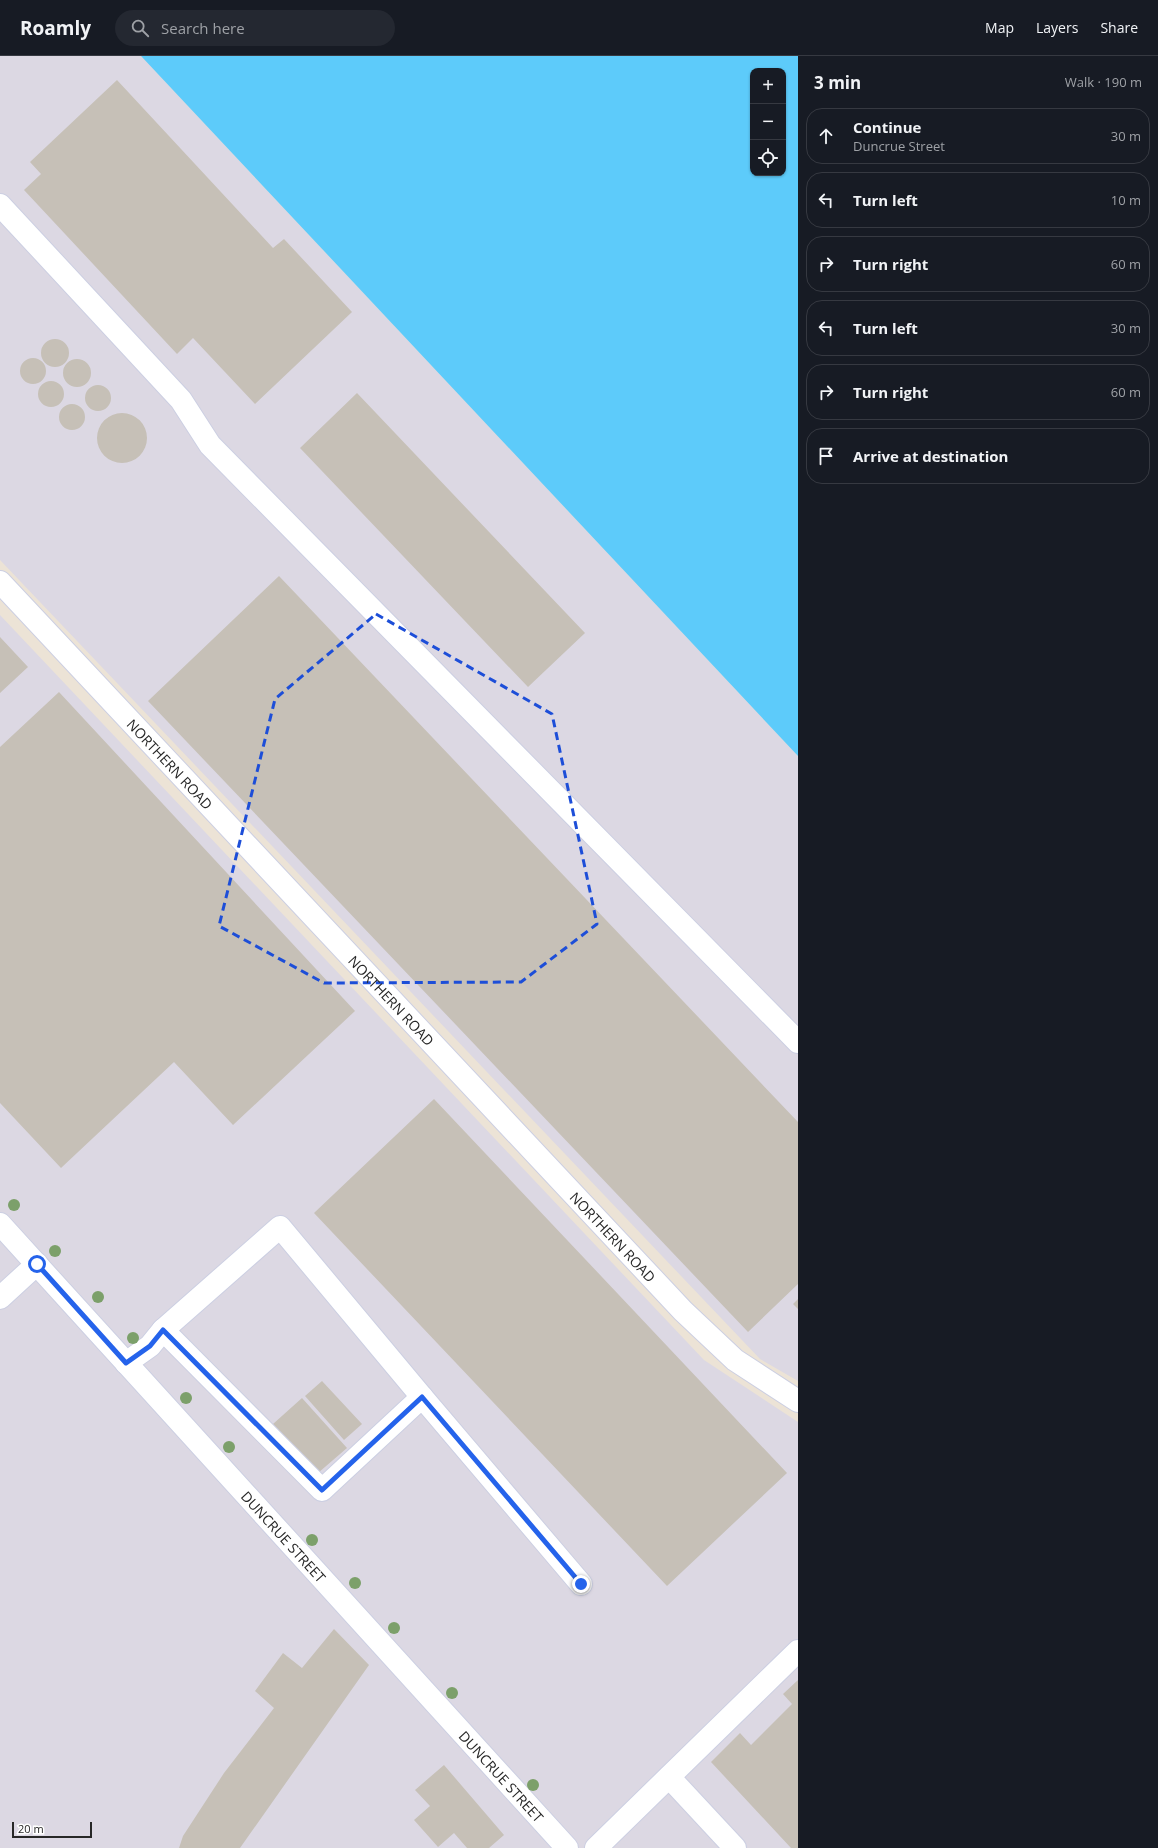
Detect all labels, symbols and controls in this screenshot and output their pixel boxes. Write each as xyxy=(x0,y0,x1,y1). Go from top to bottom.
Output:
search box xyxy=(115,10,395,46)
text: Roamly xyxy=(20,15,91,41)
icon: search xyxy=(129,17,151,39)
text: Search here xyxy=(161,18,245,38)
text: Map xyxy=(985,18,1014,37)
text: Layers xyxy=(1036,18,1078,37)
text: Share xyxy=(1100,18,1138,37)
map controls xyxy=(750,68,786,176)
button: + xyxy=(750,68,786,104)
text: 3 min xyxy=(814,71,861,94)
text: Walk · 190 m xyxy=(1065,73,1142,91)
button: − xyxy=(750,104,786,140)
text: Continue xyxy=(853,117,921,137)
icon: ahead xyxy=(815,125,837,147)
text: 30 m xyxy=(1111,127,1141,145)
text: Duncrue Street xyxy=(853,137,945,155)
button: locate xyxy=(750,140,786,176)
icon: left xyxy=(815,189,837,211)
text: Turn left xyxy=(853,190,918,210)
text: 10 m xyxy=(1111,191,1141,209)
icon: right xyxy=(815,253,837,275)
text: Turn right xyxy=(853,254,928,274)
text: 60 m xyxy=(1111,255,1141,273)
icon: left xyxy=(815,317,837,339)
text: Turn left xyxy=(853,318,918,338)
text: 30 m xyxy=(1111,319,1141,337)
icon: right xyxy=(815,381,837,403)
text: Turn right xyxy=(853,382,928,402)
text: 60 m xyxy=(1111,383,1141,401)
icon: arrive xyxy=(815,445,837,467)
text: Arrive at destination xyxy=(853,446,1008,466)
street label: NORTHERN ROAD xyxy=(123,714,217,813)
street label: NORTHERN ROAD xyxy=(345,951,439,1049)
street label: NORTHERN ROAD xyxy=(566,1187,660,1286)
route start xyxy=(28,1255,46,1273)
street label: DUNCRUE STREET xyxy=(237,1486,330,1586)
route end xyxy=(572,1575,590,1593)
street label: DUNCRUE STREET xyxy=(455,1726,548,1826)
scale bar xyxy=(12,1820,92,1839)
text: 20 m xyxy=(18,1821,44,1836)

